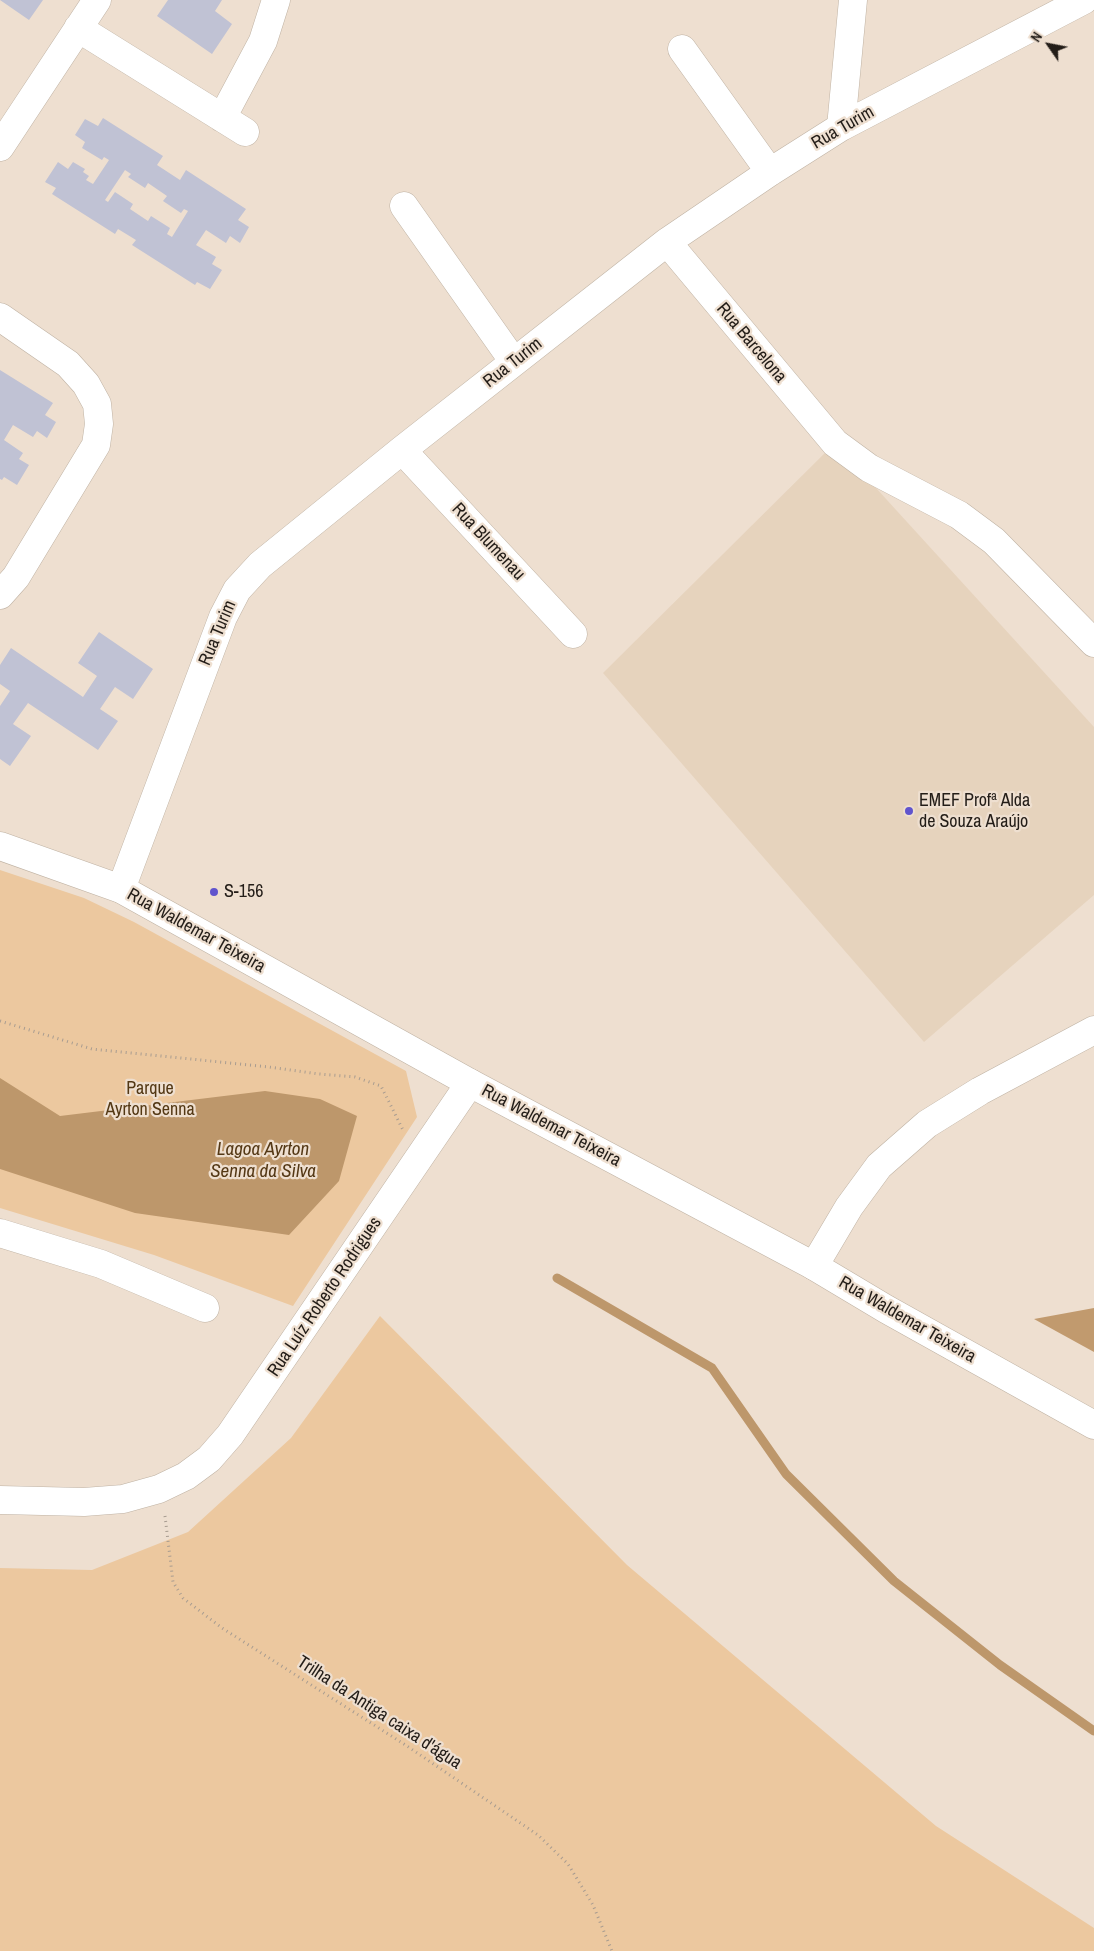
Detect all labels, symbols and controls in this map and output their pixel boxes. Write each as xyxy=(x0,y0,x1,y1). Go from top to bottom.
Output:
north arrow xyxy=(1024,20,1074,70)
text: N xyxy=(1027,28,1046,45)
street label: Rua Turim xyxy=(808,102,878,154)
street label: Rua Barcelona xyxy=(711,299,791,387)
street label: Rua Turim xyxy=(479,333,547,393)
street label: Rua Blumenau xyxy=(447,499,529,585)
street label: Rua Turim xyxy=(195,597,241,669)
place label: EMEF Profª Alda de Souza Araújo xyxy=(919,790,1030,832)
marker: EMEF Profª Alda de Souza Araújo xyxy=(903,805,915,817)
place label: S-156 xyxy=(224,881,263,903)
street label: Rua Waldemar Teixeira xyxy=(123,884,269,978)
marker: S-156 xyxy=(208,886,220,898)
park label: Parque Ayrton Senna xyxy=(105,1078,195,1120)
street label: Rua Waldemar Teixeira xyxy=(478,1080,624,1172)
water label: Lagoa Ayrton Senna da Silva xyxy=(210,1139,316,1183)
street label: Rua Luíz Roberto Rodrigues xyxy=(264,1213,386,1381)
street label: Rua Waldemar Teixeira xyxy=(835,1272,979,1368)
street label: Trilha da Antiga caixa d'água xyxy=(293,1652,465,1774)

